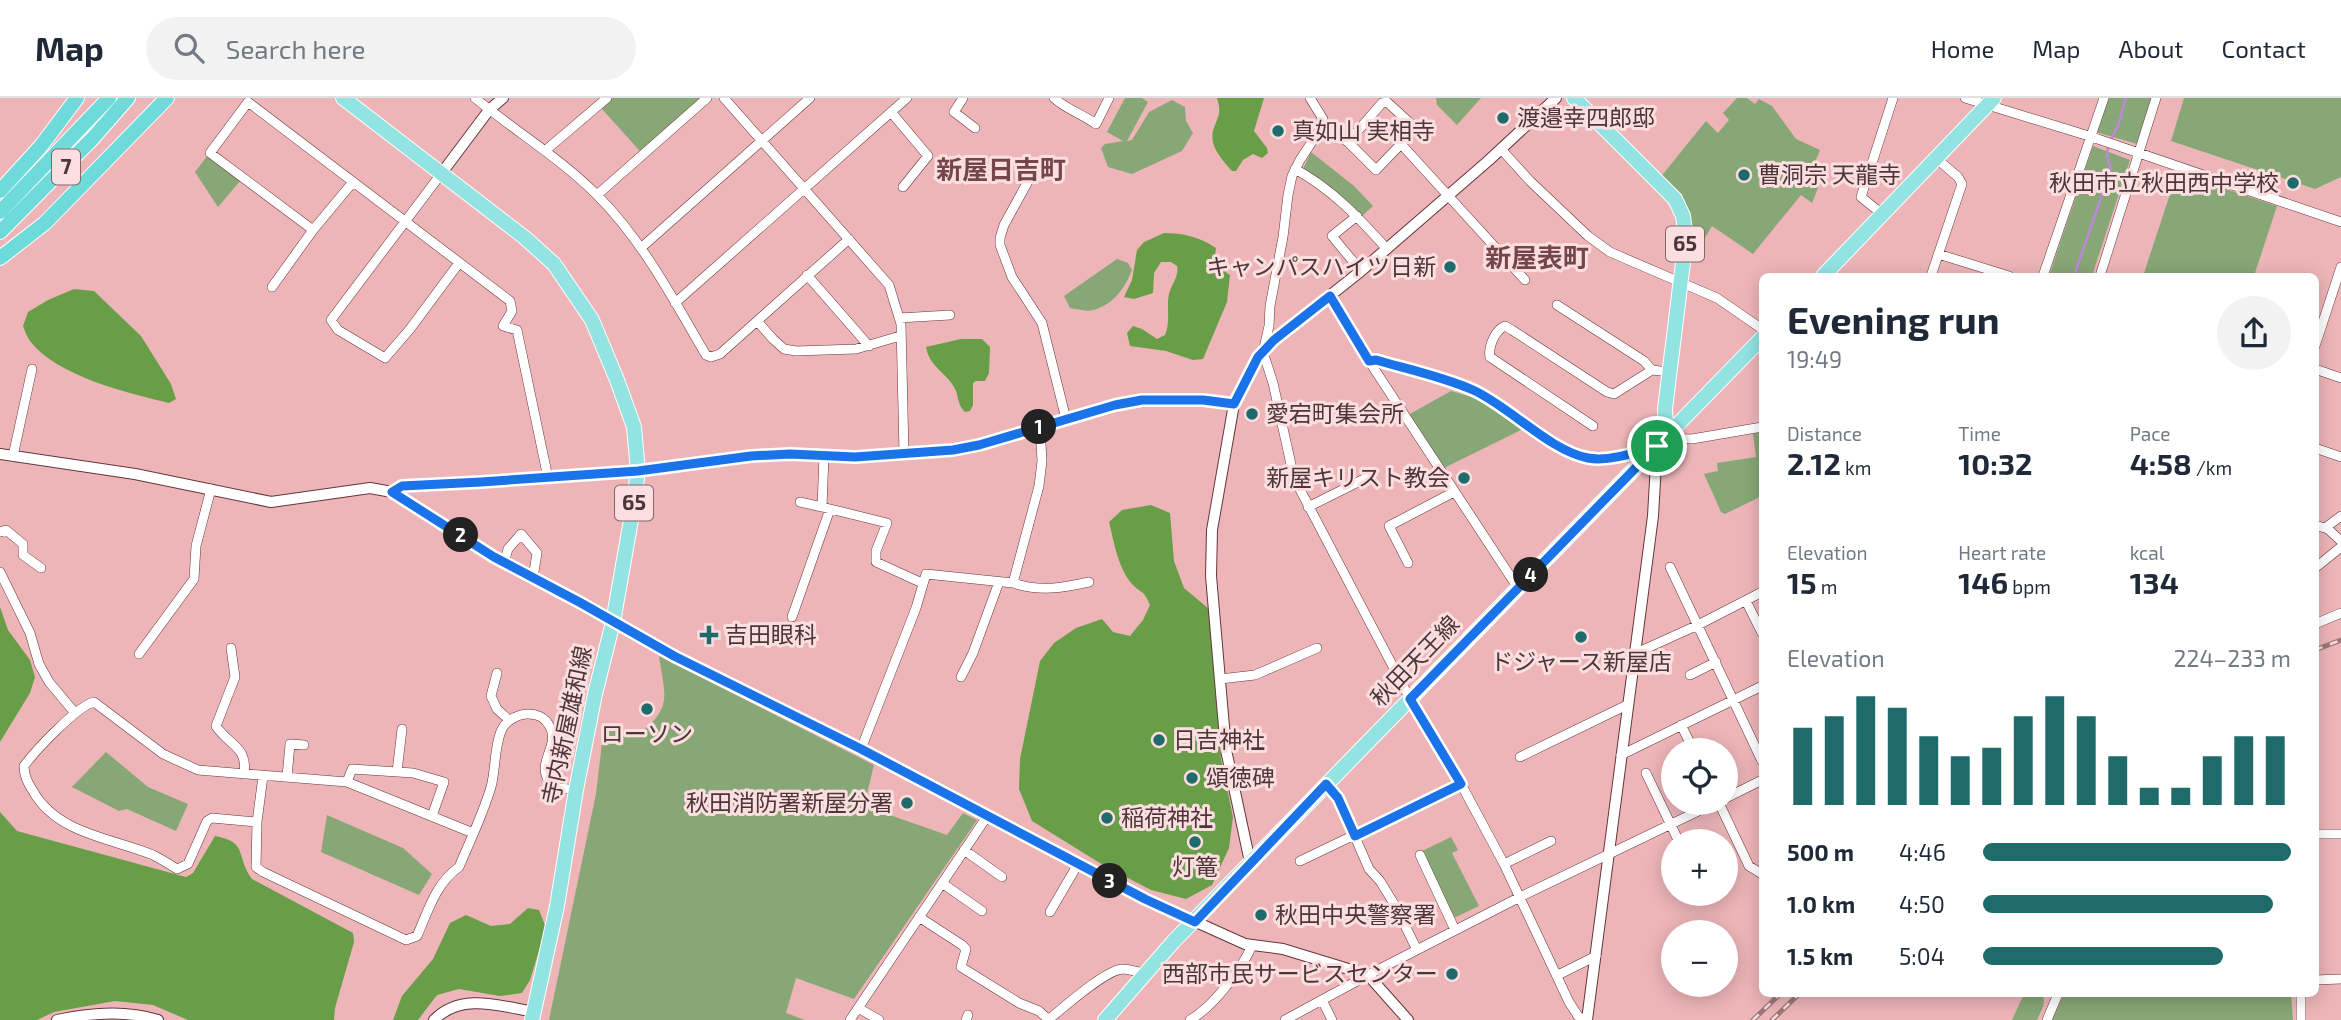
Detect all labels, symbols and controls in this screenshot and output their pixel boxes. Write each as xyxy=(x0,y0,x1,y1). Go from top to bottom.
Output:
search box xyxy=(146,17,636,80)
text: Map xyxy=(35,28,104,68)
icon: search xyxy=(170,29,208,67)
text: Search here xyxy=(226,33,365,64)
text: Home xyxy=(1931,34,1994,63)
text: Map xyxy=(2032,34,2080,63)
text: About xyxy=(2118,34,2184,63)
text: Contact xyxy=(2222,34,2306,63)
place label: 渡邉幸四郎邸 xyxy=(1517,103,1655,131)
marker: 渡邉幸四郎邸 xyxy=(1495,110,1511,126)
place label: 真如山 実相寺 xyxy=(1292,116,1435,144)
marker: 真如山 実相寺 xyxy=(1270,123,1286,139)
road number: 7 xyxy=(52,150,80,184)
district label: 新屋日吉町 xyxy=(936,153,1066,184)
place label: 曹洞宗 天龍寺 xyxy=(1758,160,1901,188)
marker: 曹洞宗 天龍寺 xyxy=(1736,167,1752,183)
place label: 秋田市立秋田西中学校 xyxy=(2049,168,2279,196)
marker: 秋田市立秋田西中学校 xyxy=(2285,175,2301,191)
road number: 65 xyxy=(1666,226,1704,262)
district label: 新屋表町 xyxy=(1485,241,1589,272)
place label: キャンパスハイツ日新 xyxy=(1206,252,1436,280)
marker: キャンパスハイツ日新 xyxy=(1442,259,1458,275)
text: Evening run xyxy=(1787,296,2000,342)
button: share xyxy=(2217,296,2291,370)
text: 19:49 xyxy=(1787,345,1842,373)
place label: 愛宕町集会所 xyxy=(1266,399,1404,427)
marker: 愛宕町集会所 xyxy=(1244,406,1260,422)
pin: 1 xyxy=(1021,410,1056,444)
text: 1 xyxy=(1034,415,1043,438)
pin xyxy=(1627,416,1687,476)
text: Distance xyxy=(1787,422,1862,445)
text: Time xyxy=(1958,422,2001,445)
text: Pace xyxy=(2130,422,2171,445)
icon: arrive xyxy=(1638,427,1676,465)
text: 2.12 xyxy=(1787,445,1841,481)
text: 10:32 xyxy=(1958,445,2032,481)
text: 4:58 xyxy=(2130,445,2192,481)
text: km xyxy=(1841,456,1871,479)
text: /km xyxy=(2192,456,2232,479)
place label: 新屋キリスト教会 xyxy=(1266,463,1450,491)
marker: 新屋キリスト教会 xyxy=(1456,470,1472,486)
road number: 65 xyxy=(615,486,653,520)
pin: 2 xyxy=(444,518,478,552)
text: 2 xyxy=(455,523,466,546)
text: Elevation xyxy=(1787,541,1868,564)
text: Heart rate xyxy=(1958,541,2046,564)
text: kcal xyxy=(2130,541,2164,564)
pin: 4 xyxy=(1514,558,1548,592)
text: 4 xyxy=(1524,563,1537,586)
text: 15 xyxy=(1787,564,1817,600)
text: 146 xyxy=(1958,564,2008,600)
text: 134 xyxy=(2130,564,2179,600)
text: m xyxy=(1817,575,1837,598)
text: bpm xyxy=(2008,575,2051,598)
street label: 秋田天王線 xyxy=(1364,609,1464,711)
place label: 吉田眼科 xyxy=(725,620,817,648)
marker: 吉田眼科 xyxy=(699,625,719,645)
marker: ドジャース新屋店 xyxy=(1573,629,1589,645)
street label: 寺内新屋雄和線 xyxy=(536,643,596,806)
text: Elevation xyxy=(1787,644,1885,672)
text: 224–233 m xyxy=(2174,644,2291,672)
place label: ドジャース新屋店 xyxy=(1490,647,1672,675)
marker: ローソン xyxy=(639,701,655,717)
place label: ローソン xyxy=(601,719,693,747)
place label: 日吉神社 xyxy=(1173,725,1265,753)
marker: 日吉神社 xyxy=(1151,732,1167,748)
map controls xyxy=(1661,738,1738,997)
button: locate xyxy=(1661,738,1738,815)
place label: 頌徳碑 xyxy=(1206,763,1275,791)
marker: 頌徳碑 xyxy=(1184,770,1200,786)
place label: 秋田消防署新屋分署 xyxy=(686,788,893,816)
marker: 秋田消防署新屋分署 xyxy=(899,795,915,811)
place label: 稲荷神社 xyxy=(1121,803,1213,831)
marker: 稲荷神社 xyxy=(1099,810,1115,826)
button: + xyxy=(1661,829,1738,906)
marker: 灯篭 xyxy=(1187,834,1203,850)
text: 500 m xyxy=(1787,838,1854,866)
text: 4:46 xyxy=(1899,838,1946,866)
place label: 灯篭 xyxy=(1172,852,1218,880)
pin: 3 xyxy=(1092,864,1128,898)
text: 3 xyxy=(1104,869,1115,892)
text: 1.0 km xyxy=(1787,890,1855,918)
text: 4:50 xyxy=(1899,890,1945,918)
place label: 秋田中央警察署 xyxy=(1275,900,1436,928)
marker: 秋田中央警察署 xyxy=(1253,907,1269,923)
button: − xyxy=(1661,920,1738,997)
text: 1.5 km xyxy=(1787,942,1853,970)
text: 5:04 xyxy=(1899,942,1945,970)
place label: 西部市民サービスセンター xyxy=(1162,959,1438,987)
marker: 西部市民サービスセンター xyxy=(1444,966,1460,982)

